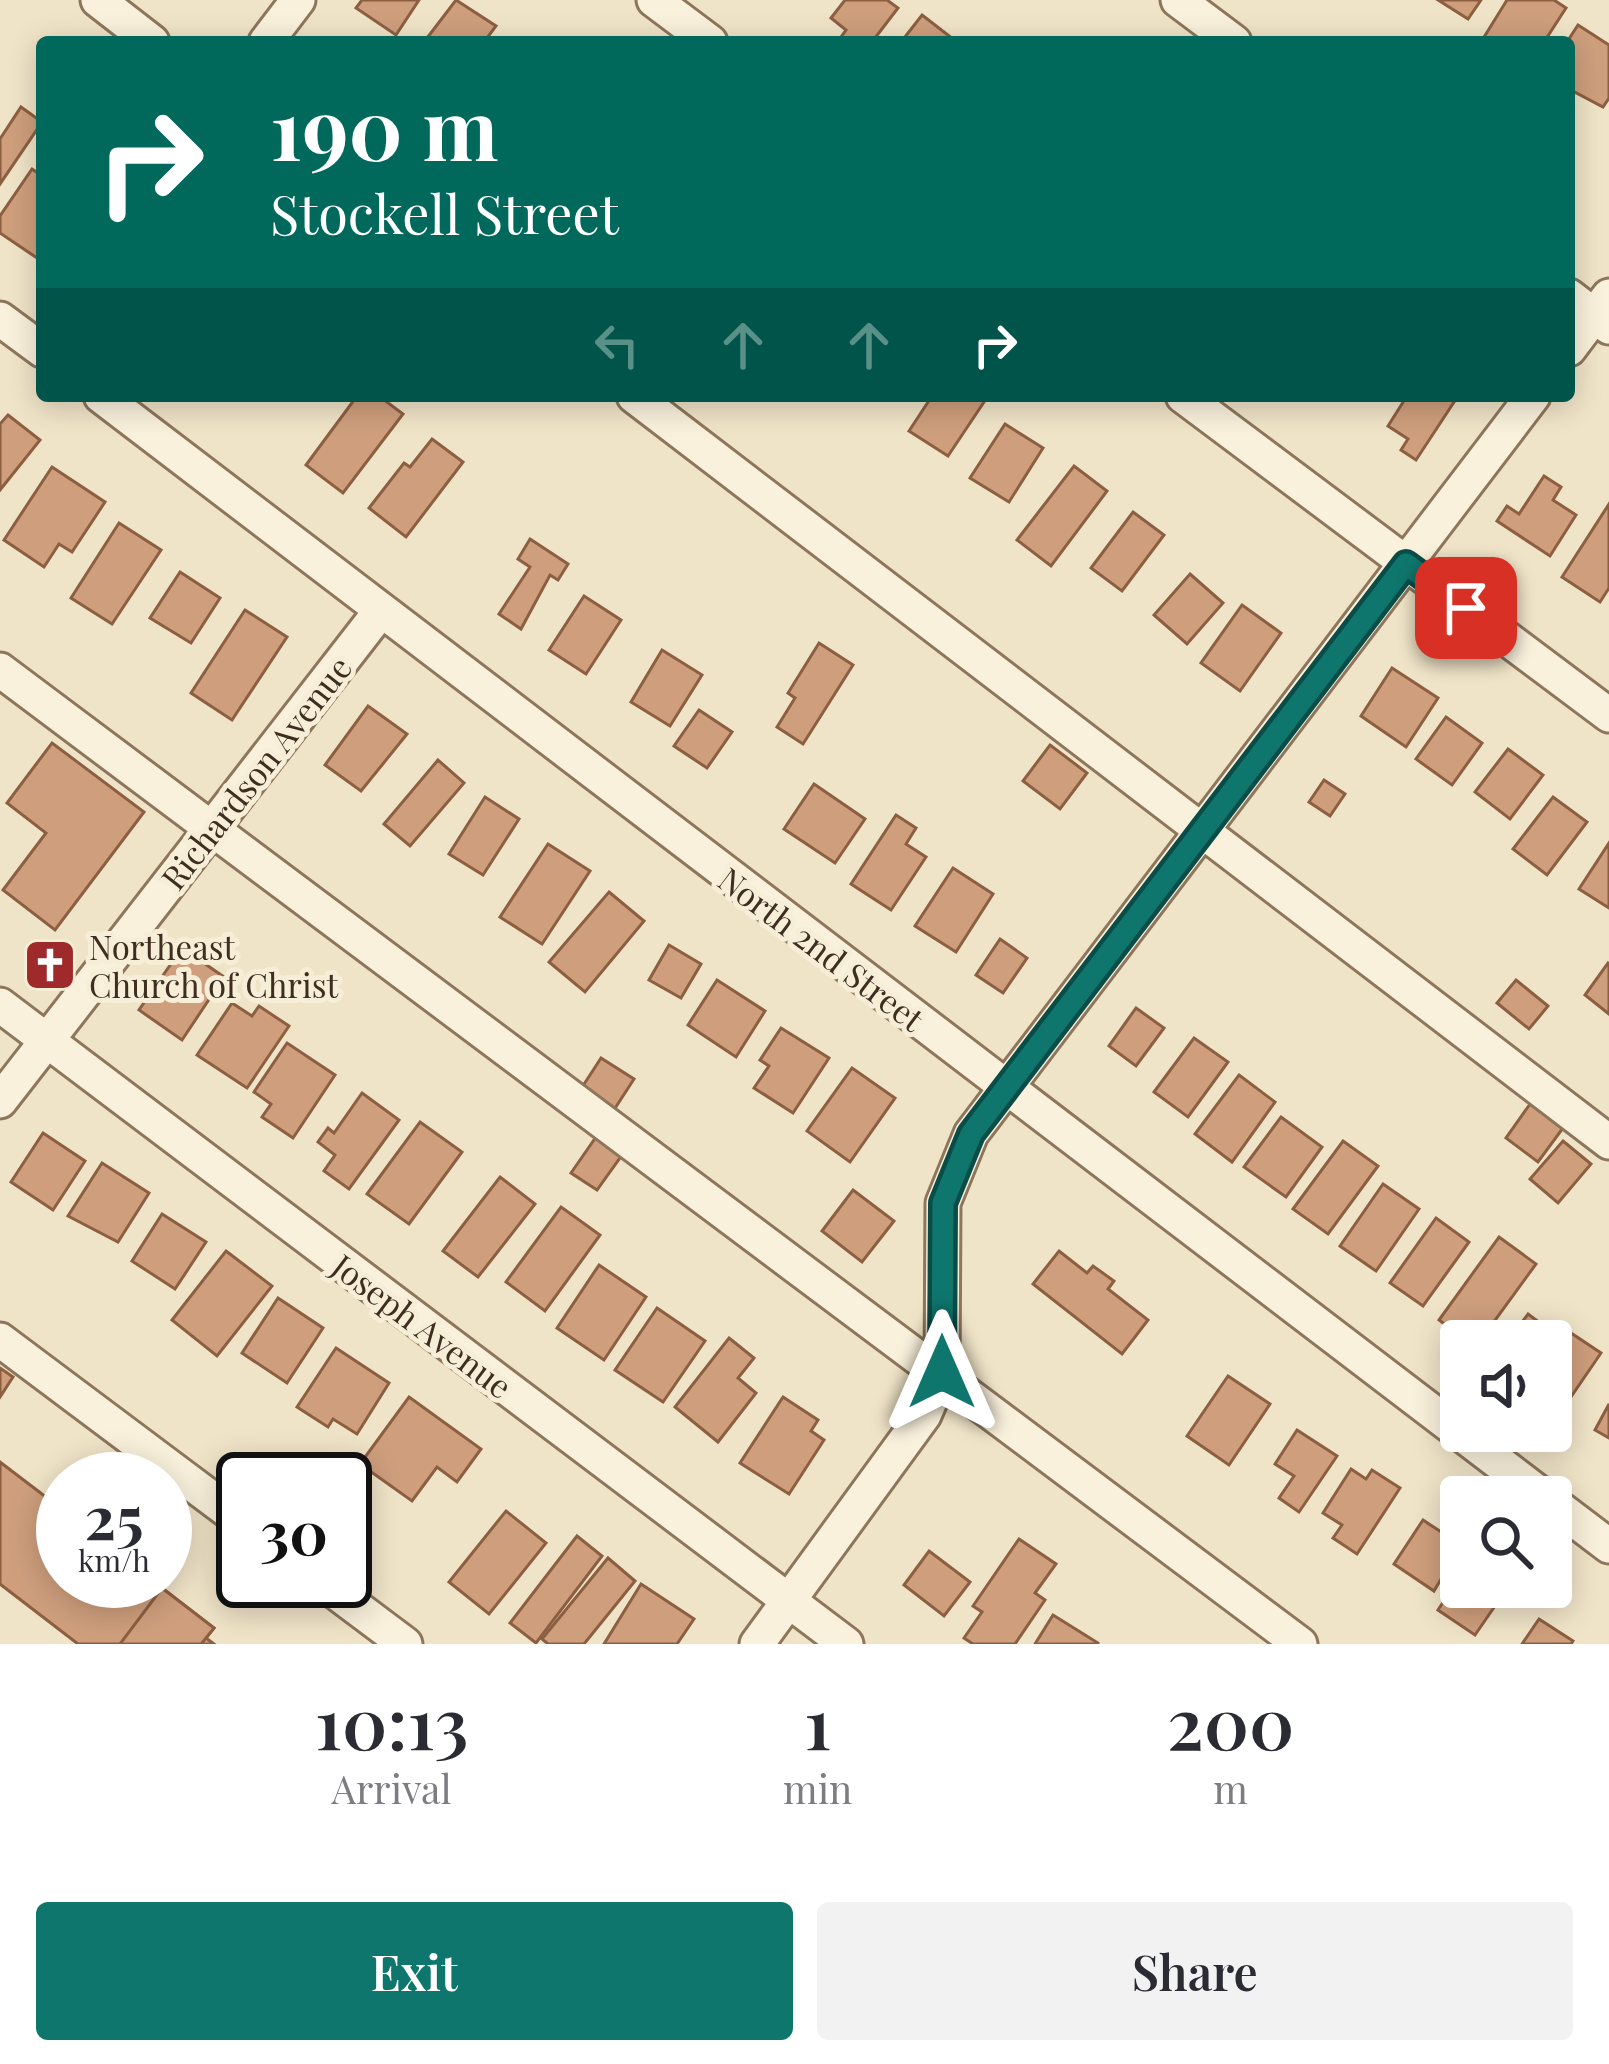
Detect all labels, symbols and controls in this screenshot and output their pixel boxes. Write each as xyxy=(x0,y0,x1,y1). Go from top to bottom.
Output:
text: 190 m xyxy=(270,70,498,182)
icon: right xyxy=(72,84,228,240)
text: Stockell Street xyxy=(270,177,619,249)
icon: left xyxy=(584,312,650,378)
icon: ahead xyxy=(710,312,776,378)
icon: ahead xyxy=(836,312,902,378)
icon: right xyxy=(962,312,1028,378)
pin xyxy=(1415,557,1517,659)
icon: arrive xyxy=(1433,575,1499,641)
street label: Richardson Avenue xyxy=(150,646,360,898)
street label: North 2nd Street xyxy=(710,856,935,1040)
place label: Northeast Church of Christ xyxy=(89,924,339,1006)
church icon: Northeast Church of Christ xyxy=(22,937,78,993)
street label: Joseph Avenue xyxy=(323,1242,522,1407)
position arrow xyxy=(879,1309,1005,1435)
map controls xyxy=(1440,1320,1572,1608)
button: sound xyxy=(1440,1320,1572,1452)
speed limit sign: 30 xyxy=(216,1452,372,1608)
text: 25 xyxy=(85,1475,143,1555)
button: search xyxy=(1440,1476,1572,1608)
text: km/h xyxy=(78,1540,150,1580)
text: 10:13 xyxy=(315,1672,468,1768)
text: 1 xyxy=(804,1672,831,1768)
text: 200 xyxy=(1167,1672,1294,1768)
text: Arrival xyxy=(331,1762,452,1814)
text: min xyxy=(783,1762,852,1814)
text: m xyxy=(1213,1762,1248,1814)
button: Exit xyxy=(36,1902,793,2040)
button: Share xyxy=(817,1902,1573,2040)

